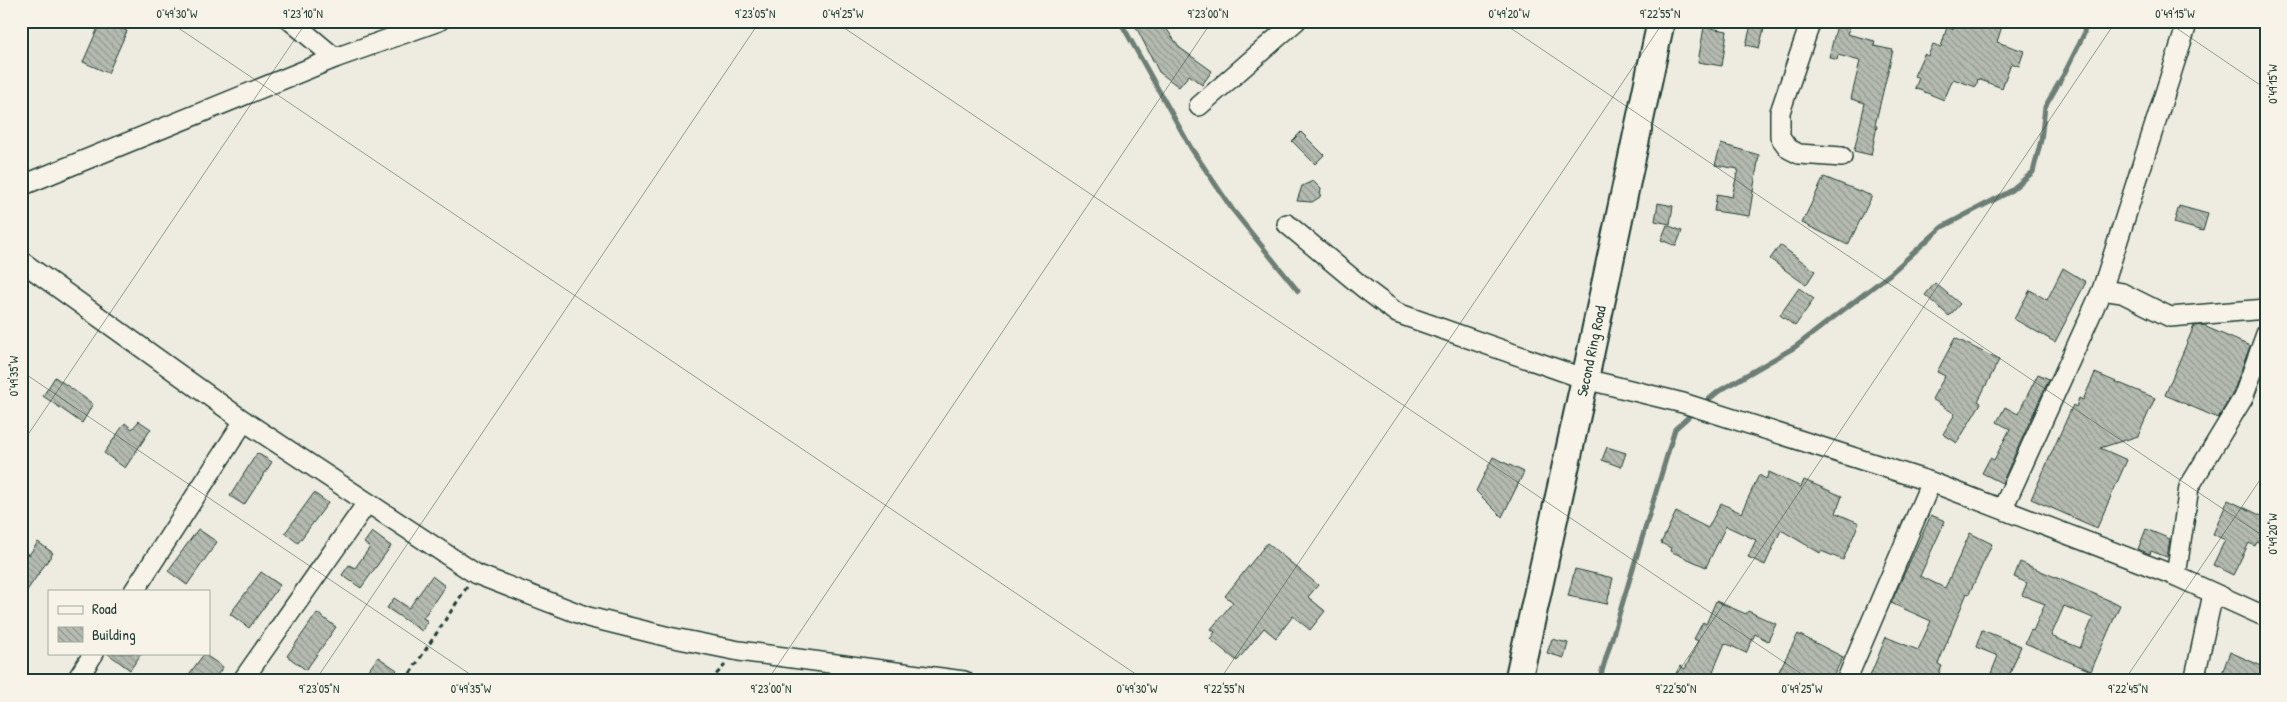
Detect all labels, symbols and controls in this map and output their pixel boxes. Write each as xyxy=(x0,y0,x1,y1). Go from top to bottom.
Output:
text: 0°49'30"W xyxy=(157,5,198,22)
text: 9°23'10"N xyxy=(283,5,323,22)
text: 9°23'05"N xyxy=(735,5,775,22)
text: 0°49'25"W xyxy=(823,5,864,22)
text: 9°23'00"N xyxy=(1188,5,1228,22)
text: 0°49'20"W xyxy=(1488,5,1530,22)
text: 9°22'55"N xyxy=(1640,5,1680,22)
text: 0°49'15"W xyxy=(2155,5,2195,22)
text: 0°49'15"W xyxy=(2264,64,2281,104)
street label: Second Ring Road xyxy=(1571,303,1611,398)
text: 0°49'35"W xyxy=(5,355,22,396)
text: 0°49'20"W xyxy=(2264,513,2281,555)
legend xyxy=(48,590,210,654)
text: Road xyxy=(92,598,117,619)
text: Building xyxy=(92,624,136,645)
text: 9°23'05"N xyxy=(299,680,339,697)
text: 0°49'35"W xyxy=(451,680,492,697)
text: 9°23'00"N xyxy=(751,680,791,697)
text: 0°49'30"W xyxy=(1117,680,1158,697)
text: 9°22'55"N xyxy=(1204,680,1244,697)
text: 9°22'50"N xyxy=(1656,680,1696,697)
text: 0°49'25"W xyxy=(1782,680,1823,697)
text: 9°22'45"N xyxy=(2108,680,2148,697)

